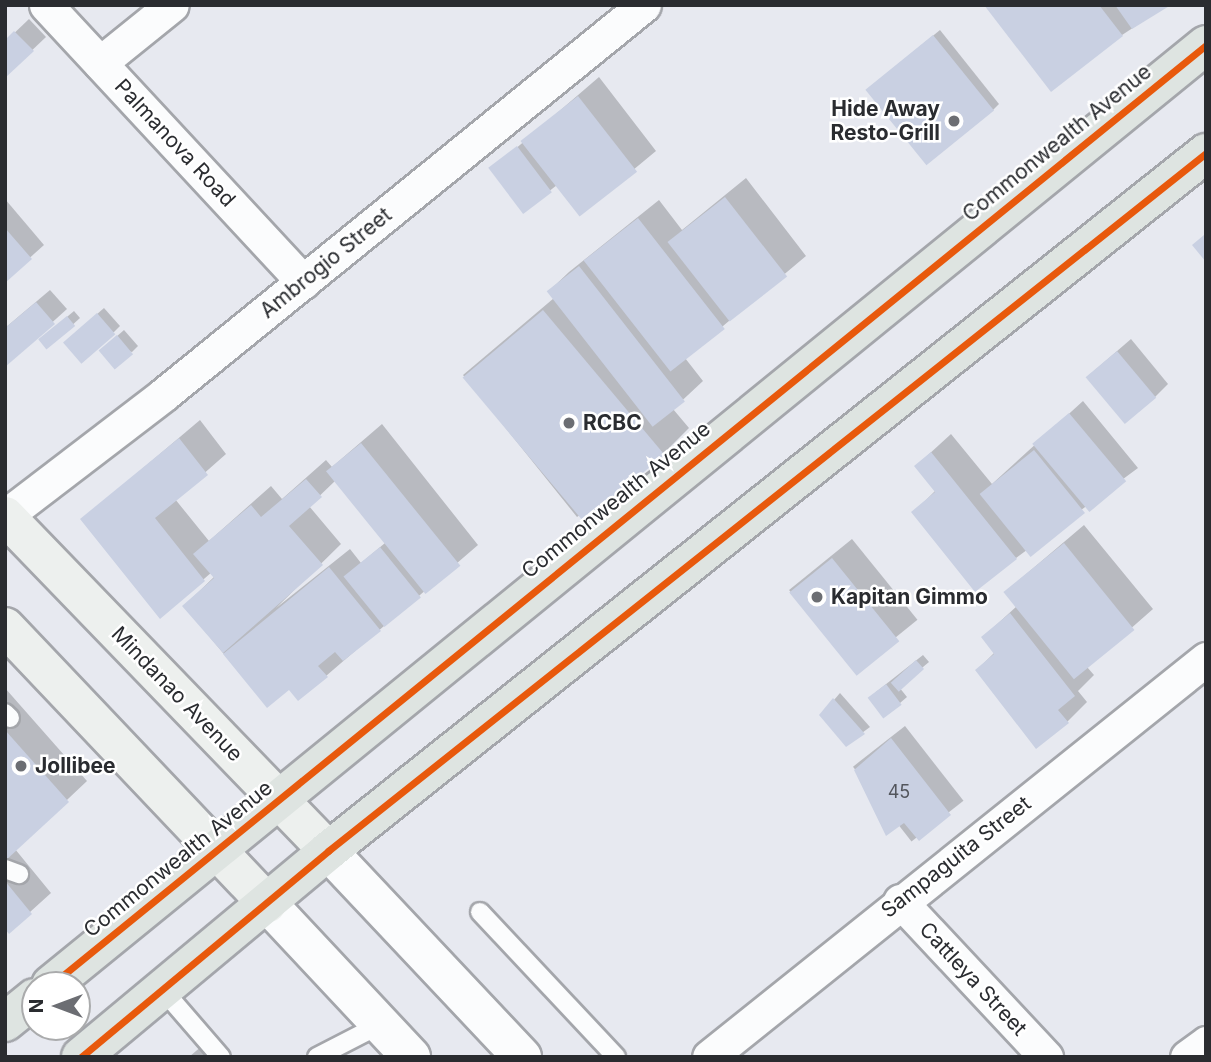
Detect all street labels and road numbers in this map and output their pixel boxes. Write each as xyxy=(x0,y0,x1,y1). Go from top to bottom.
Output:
street label: Commonwealth Avenue xyxy=(958,59,1156,227)
street label: Palmanova Road xyxy=(109,74,241,212)
street label: Ambrogio Street xyxy=(255,202,397,324)
street label: Commonwealth Avenue xyxy=(517,416,715,584)
street label: Mindanao Avenue xyxy=(106,621,248,767)
street label: Commonwealth Avenue xyxy=(79,775,277,943)
street label: Sampaguita Street xyxy=(876,791,1036,923)
street label: Cattleya Street xyxy=(914,917,1032,1041)

